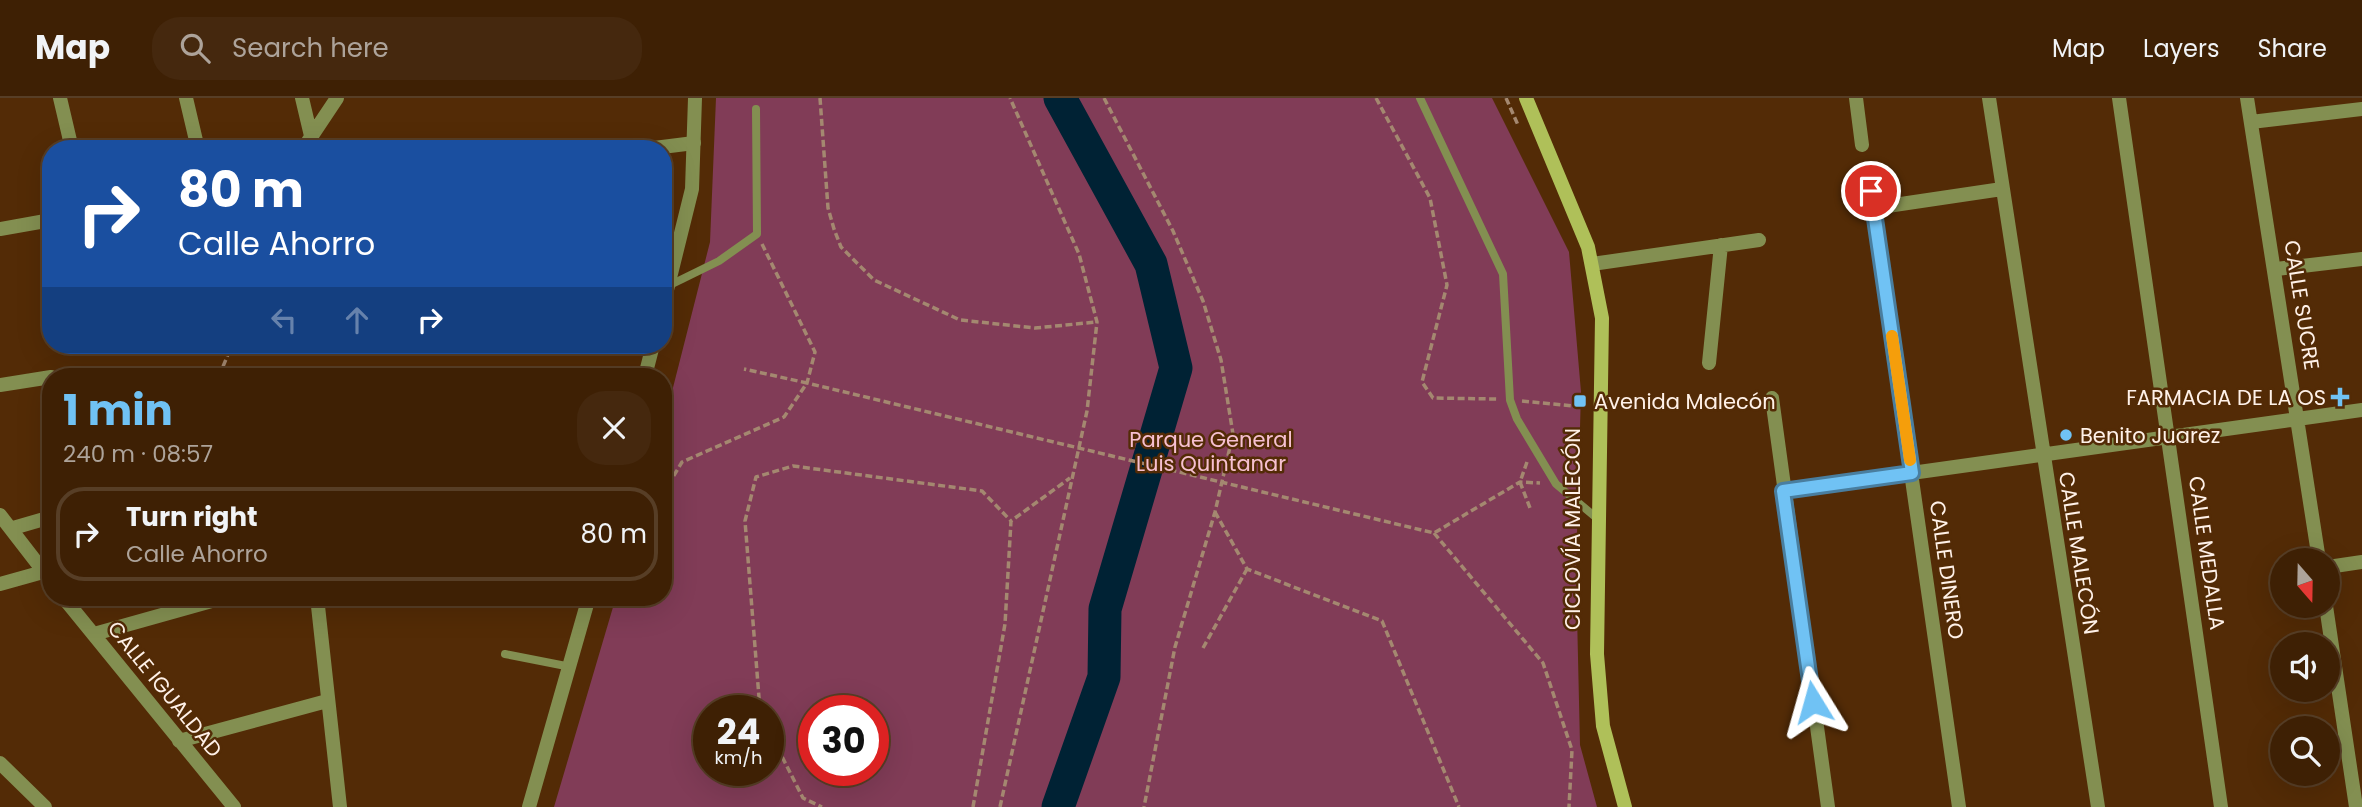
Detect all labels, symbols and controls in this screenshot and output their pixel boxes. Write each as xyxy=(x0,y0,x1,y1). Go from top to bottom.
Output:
search box xyxy=(152,17,642,80)
text: Map xyxy=(35,24,110,71)
icon: search xyxy=(176,29,214,67)
text: Search here xyxy=(232,30,389,66)
text: Map xyxy=(2052,32,2105,65)
text: Layers xyxy=(2143,32,2219,65)
text: Share xyxy=(2257,32,2327,65)
text: 80 m xyxy=(178,156,304,224)
pin xyxy=(1841,161,1901,221)
icon: right xyxy=(63,168,154,259)
icon: arrive xyxy=(1852,172,1890,210)
text: Calle Ahorro xyxy=(178,221,375,266)
street label: CALLE SUCRE xyxy=(2277,238,2327,372)
icon: left xyxy=(265,301,303,339)
icon: ahead xyxy=(338,301,376,339)
icon: right xyxy=(411,301,449,339)
text: 1 min xyxy=(63,381,173,440)
place label: FARMACIA DE LA OS xyxy=(2126,383,2326,412)
place label: Avenida Malecón xyxy=(1594,387,1776,416)
marker: FARMACIA DE LA OS xyxy=(2332,389,2348,405)
button: close xyxy=(577,391,651,465)
marker: Avenida Malecón xyxy=(1572,393,1588,409)
place label: Benito Juarez xyxy=(2080,421,2220,450)
park label: Parque General Luis Quintanar xyxy=(1129,425,1293,478)
marker: Benito Juarez xyxy=(2058,427,2074,443)
street label: CICLOVÍA MALECÓN xyxy=(1558,428,1587,630)
text: 240 m · 08:57 xyxy=(63,438,213,470)
street label: CALLE MALECÓN xyxy=(2052,470,2106,636)
street label: CALLE MEDALLA xyxy=(2182,474,2232,632)
text: Turn right xyxy=(126,499,258,535)
street label: CALLE DINERO xyxy=(1923,499,1971,641)
icon: right xyxy=(67,515,105,553)
text: 80 m xyxy=(581,516,647,552)
text: Calle Ahorro xyxy=(126,538,268,570)
north arrow xyxy=(2270,548,2340,618)
map controls xyxy=(2270,548,2340,786)
street label: CALLE IGUALDAD xyxy=(101,615,229,763)
button: sound xyxy=(2270,632,2340,702)
position arrow xyxy=(1776,665,1850,739)
speed limit sign: 30 xyxy=(798,695,889,786)
text: 24 xyxy=(717,707,760,756)
button: search xyxy=(2270,716,2340,786)
text: km/h xyxy=(715,745,762,770)

